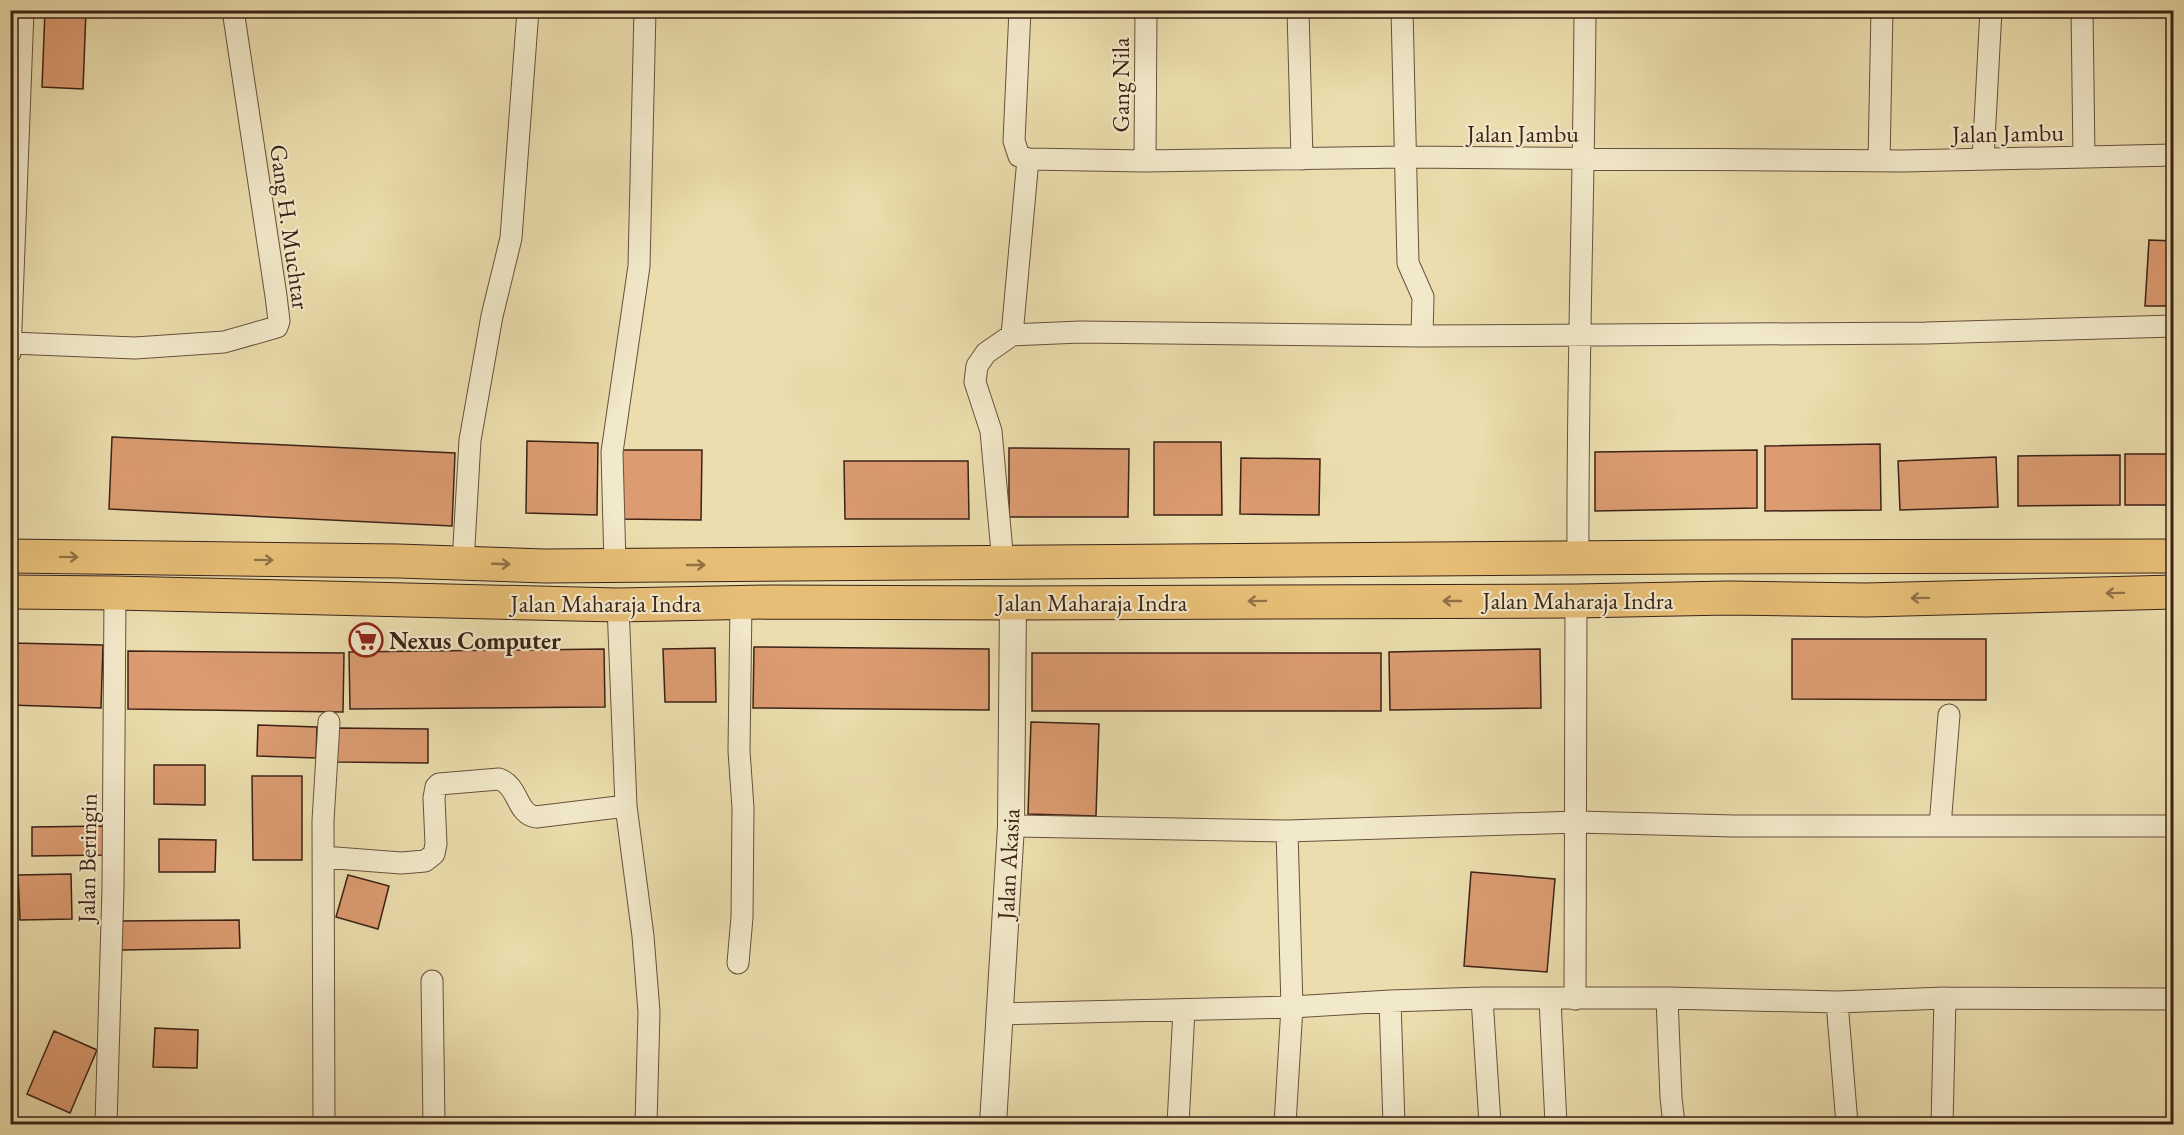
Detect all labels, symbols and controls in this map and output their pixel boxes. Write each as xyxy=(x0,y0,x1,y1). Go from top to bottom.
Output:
street label: Gang Nila xyxy=(1105,37,1136,133)
street label: Jalan Jambu xyxy=(1950,117,2065,150)
street label: Jalan Jambu xyxy=(1465,118,1579,149)
street label: Gang H. Muchtar xyxy=(263,143,317,311)
one-way arrow xyxy=(58,551,78,563)
one-way arrow xyxy=(253,554,273,566)
one-way arrow xyxy=(490,559,510,570)
one-way arrow xyxy=(685,559,705,571)
street label: Jalan Maharaja Indra xyxy=(1481,585,1674,616)
street label: Jalan Maharaja Indra xyxy=(995,587,1188,618)
one-way arrow xyxy=(2106,587,2126,599)
street label: Jalan Maharaja Indra xyxy=(509,588,702,619)
one-way arrow xyxy=(1911,593,1931,604)
one-way arrow xyxy=(1248,595,1268,607)
one-way arrow xyxy=(1443,595,1463,607)
supermarket icon: Nexus Computer xyxy=(348,622,384,658)
place label: Nexus Computer xyxy=(389,625,561,656)
street label: Jalan Beringin xyxy=(70,793,104,925)
street label: Jalan Akasia xyxy=(990,807,1026,922)

